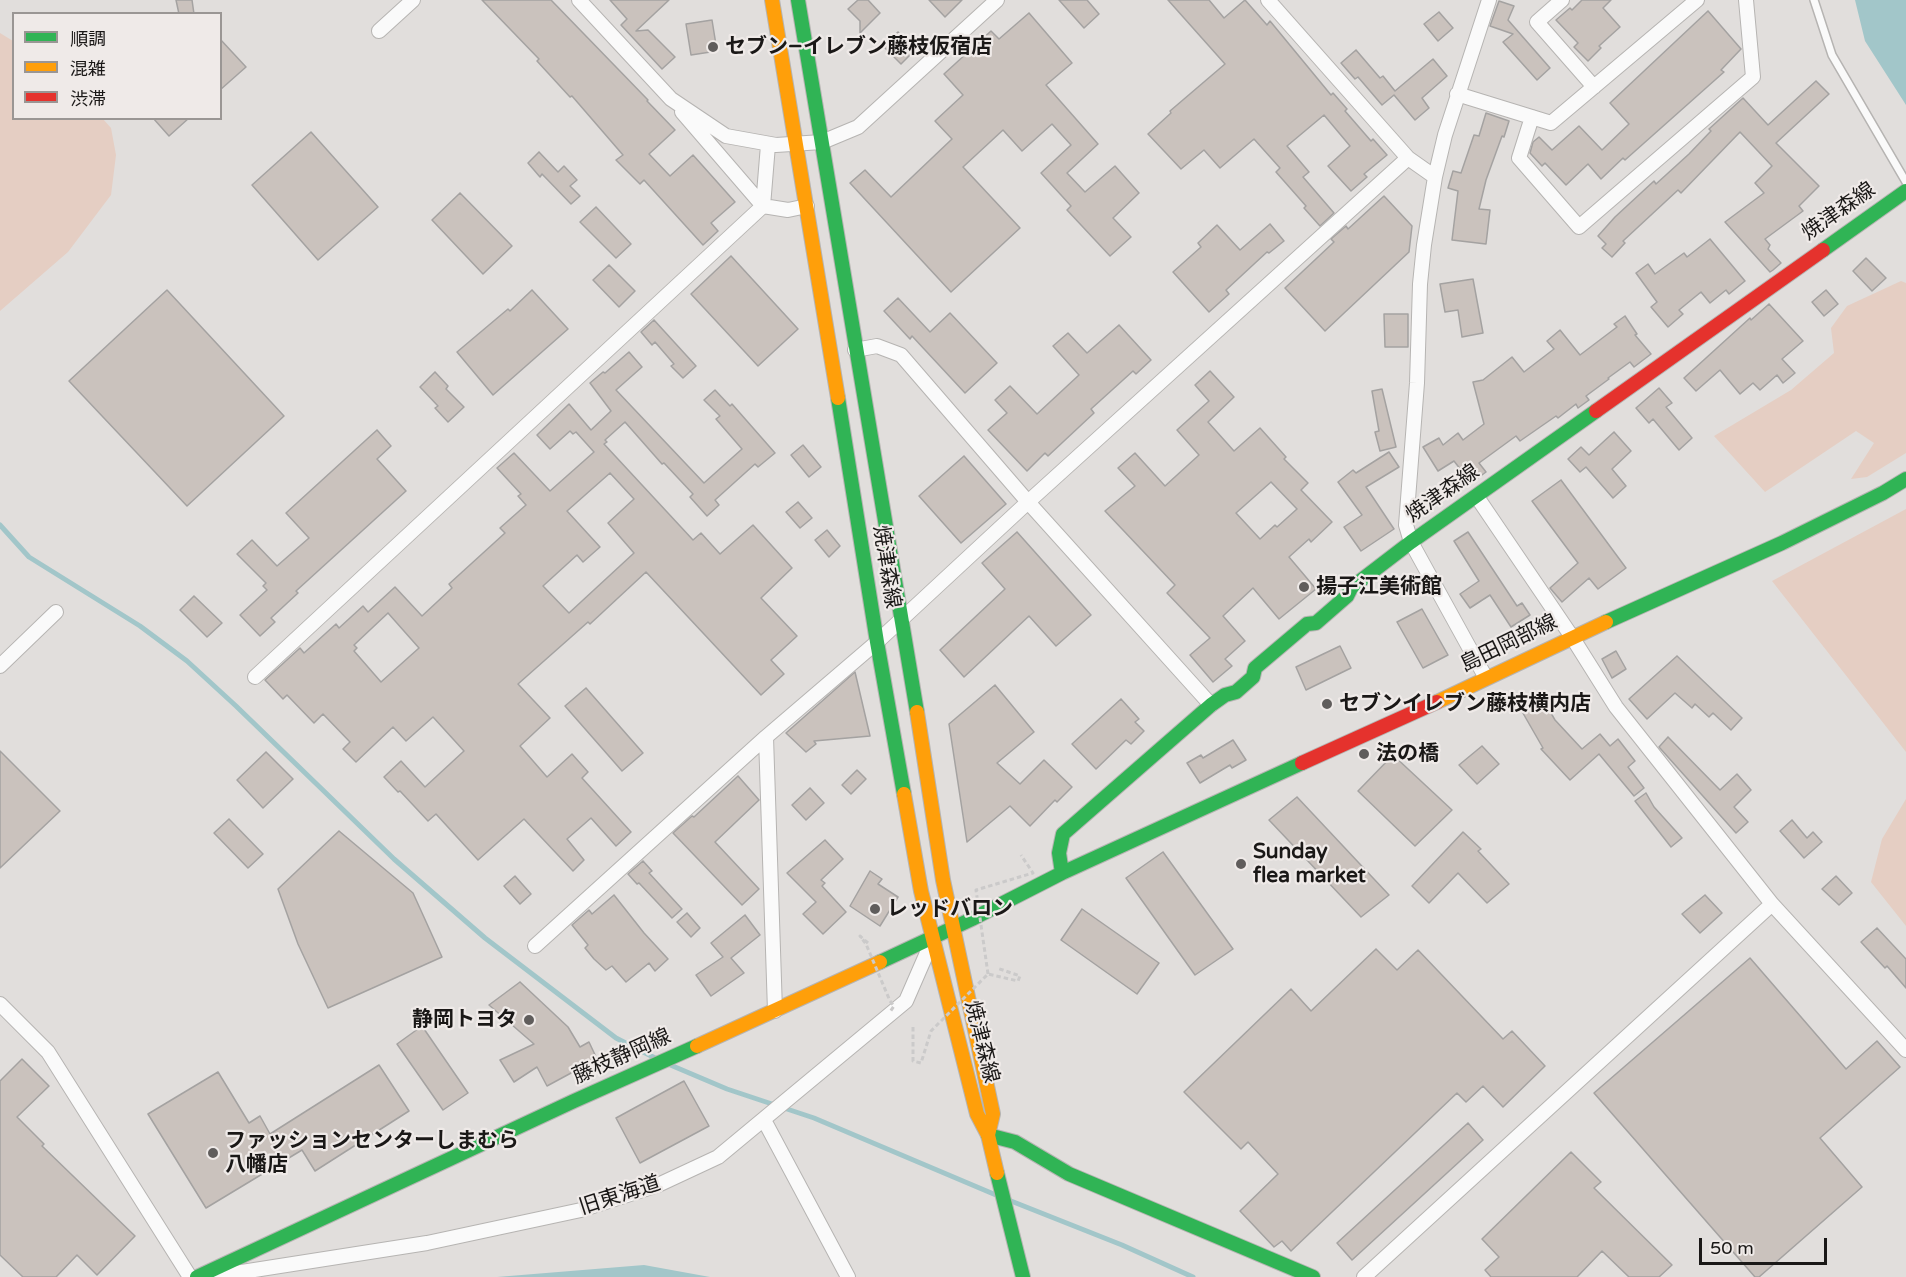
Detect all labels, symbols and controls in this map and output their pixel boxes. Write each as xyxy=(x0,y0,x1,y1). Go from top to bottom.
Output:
legend xyxy=(12,12,222,120)
text: 順調 xyxy=(70,28,106,50)
place label: セブン−イレブン藤枝仮宿店 xyxy=(725,34,992,60)
marker: セブン−イレブン藤枝仮宿店 xyxy=(706,40,720,54)
text: 混雑 xyxy=(70,58,106,80)
text: 渋滞 xyxy=(70,88,106,110)
street label: 焼津森線 xyxy=(1797,178,1881,246)
street label: 焼津森線 xyxy=(1401,460,1485,528)
street label: 焼津森線 xyxy=(867,524,905,610)
place label: 揚子江美術館 xyxy=(1316,574,1442,600)
marker: 揚子江美術館 xyxy=(1297,580,1311,594)
street label: 島田岡部線 xyxy=(1456,610,1562,678)
place label: セブンイレブン藤枝横内店 xyxy=(1339,691,1591,717)
marker: セブンイレブン藤枝横内店 xyxy=(1320,697,1334,711)
place label: 法の橋 xyxy=(1376,741,1439,767)
marker: 法の橋 xyxy=(1357,747,1371,761)
place label: Sunday flea market xyxy=(1253,839,1366,889)
marker: Sunday flea market xyxy=(1234,857,1248,871)
place label: レッドバロン xyxy=(887,896,1013,922)
marker: レッドバロン xyxy=(868,902,882,916)
street label: 焼津森線 xyxy=(959,998,1003,1086)
place label: 静岡トヨタ xyxy=(412,1007,517,1033)
marker: 静岡トヨタ xyxy=(522,1013,536,1027)
street label: 藤枝静岡線 xyxy=(569,1024,675,1090)
place label: ファッションセンターしまむら 八幡店 xyxy=(225,1128,519,1178)
marker: ファッションセンターしまむら 八幡店 xyxy=(206,1146,220,1160)
street label: 旧東海道 xyxy=(576,1171,664,1221)
scale bar xyxy=(1702,1226,1830,1264)
text: 50 m xyxy=(1710,1237,1754,1259)

